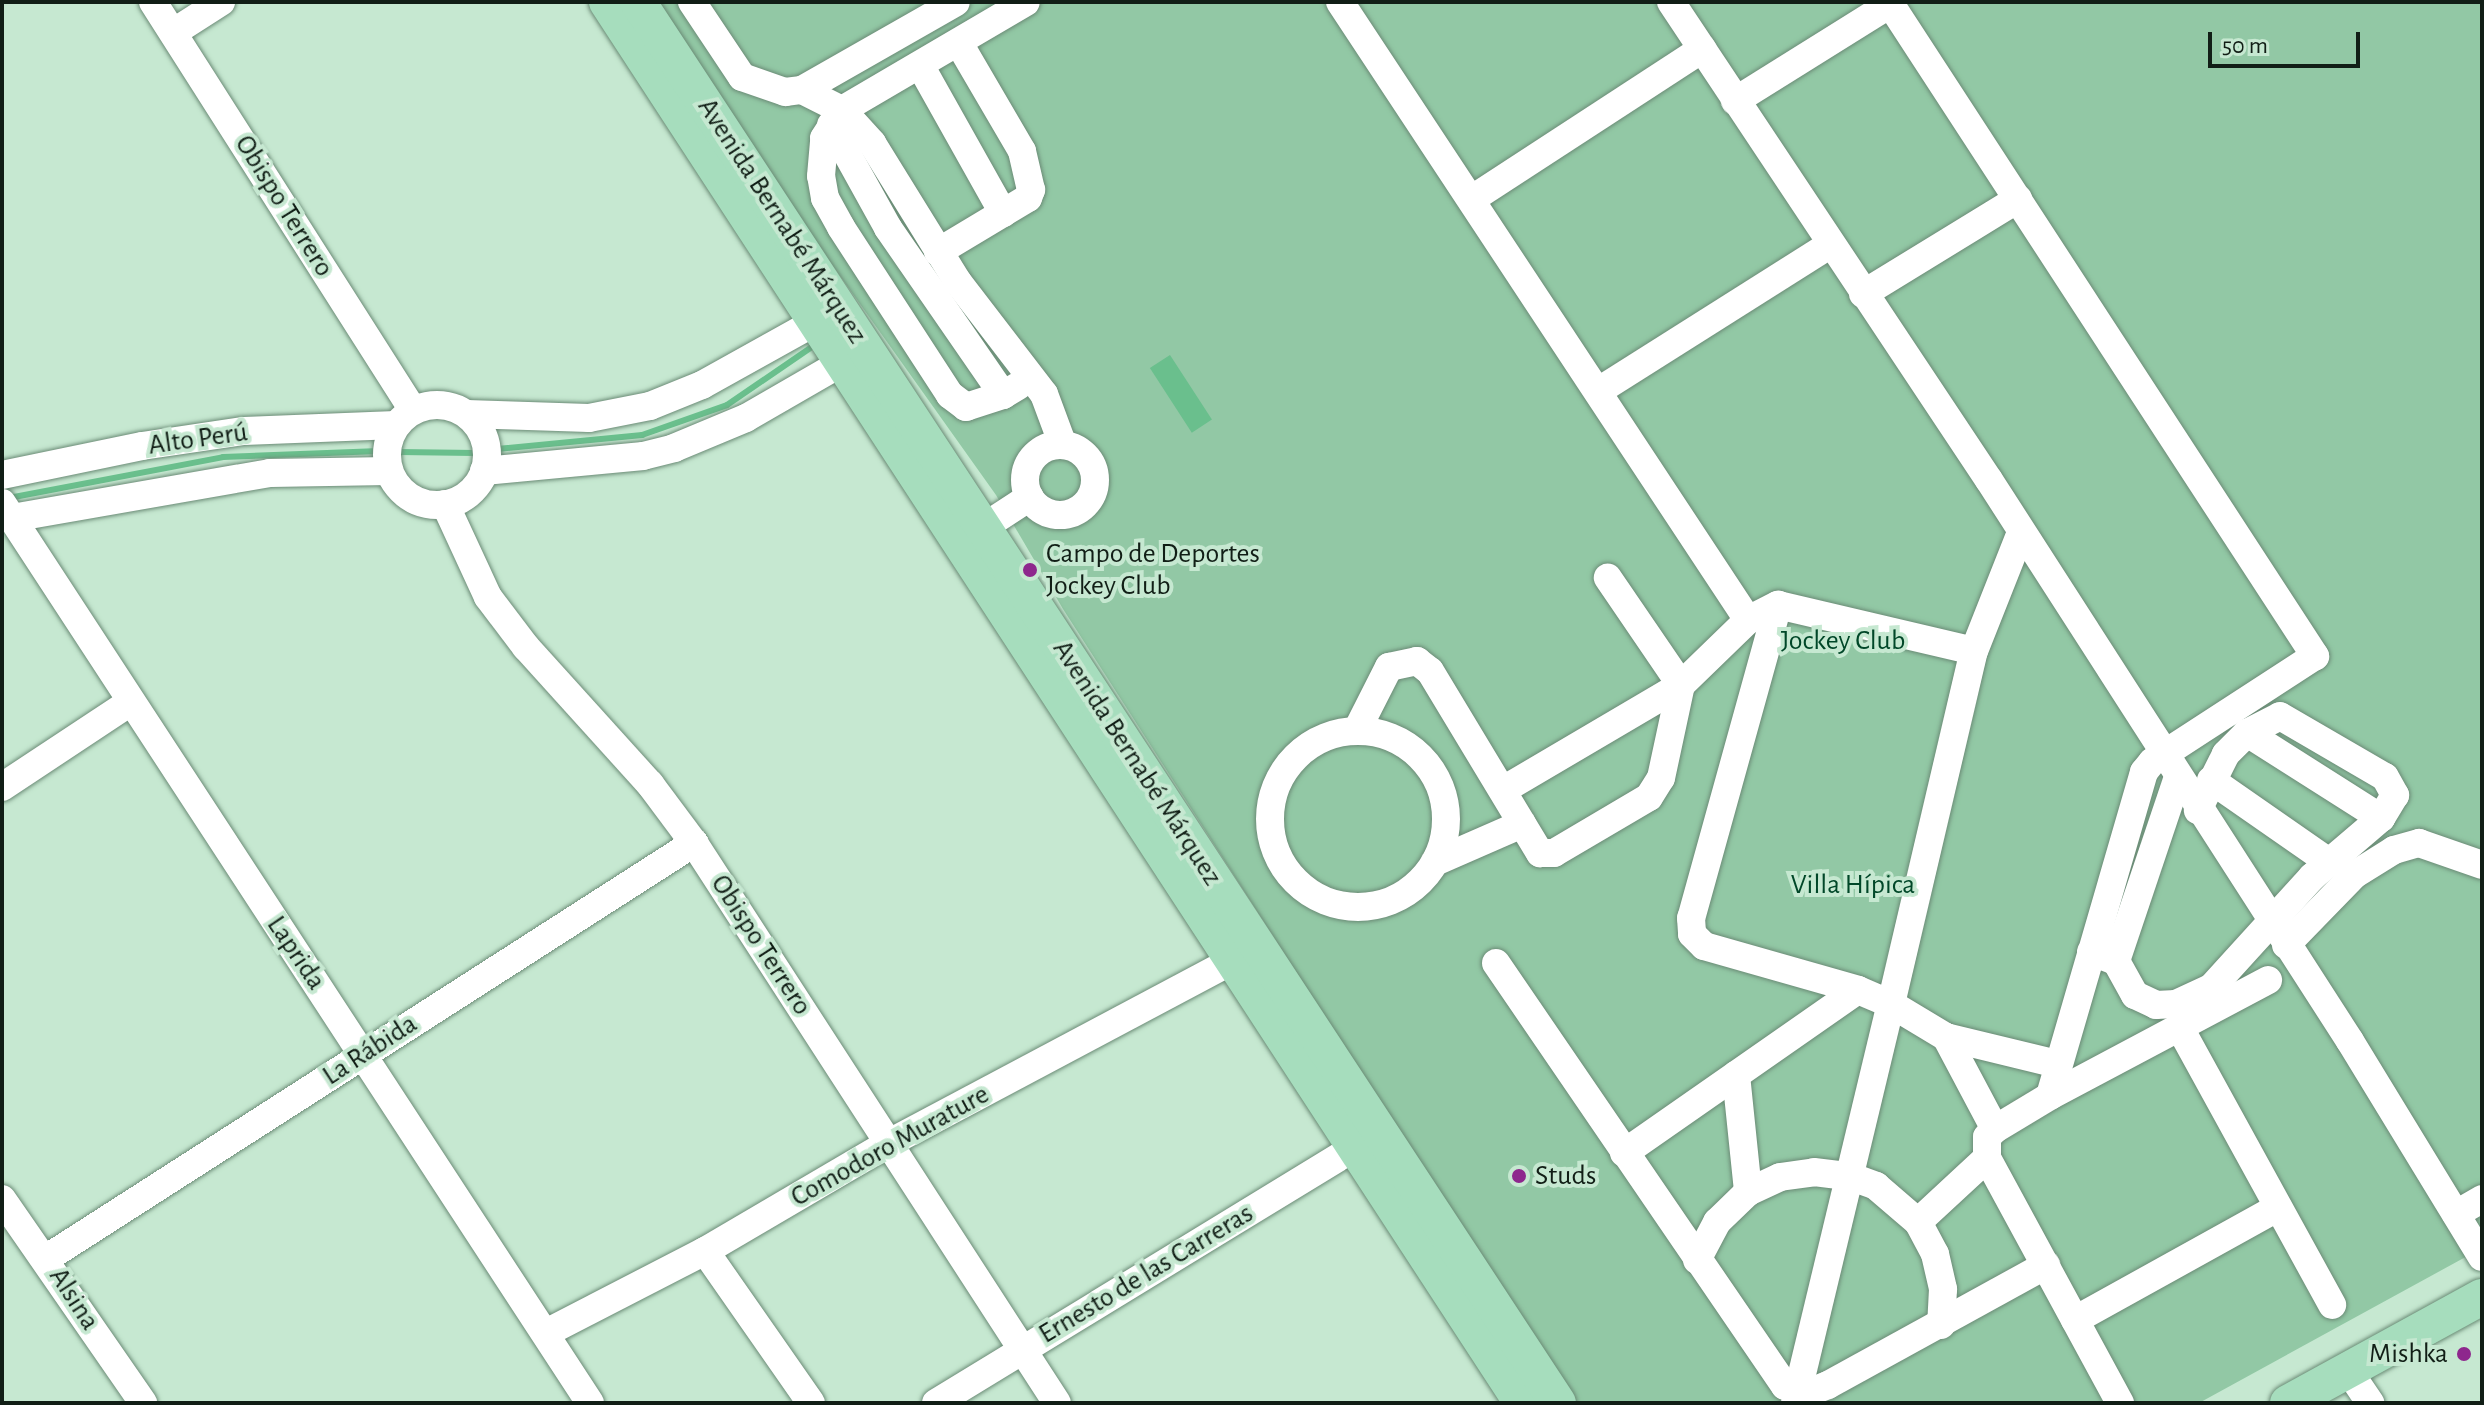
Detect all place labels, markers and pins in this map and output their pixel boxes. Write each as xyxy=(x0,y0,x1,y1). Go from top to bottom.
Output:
place label: Campo de Deportes Jockey Club xyxy=(1046,537,1260,603)
marker: Campo de Deportes Jockey Club xyxy=(1021,561,1039,579)
place label: Studs xyxy=(1535,1159,1596,1193)
marker: Studs xyxy=(1510,1167,1528,1185)
place label: Mishka xyxy=(2369,1337,2448,1371)
marker: Mishka xyxy=(2455,1345,2473,1363)

